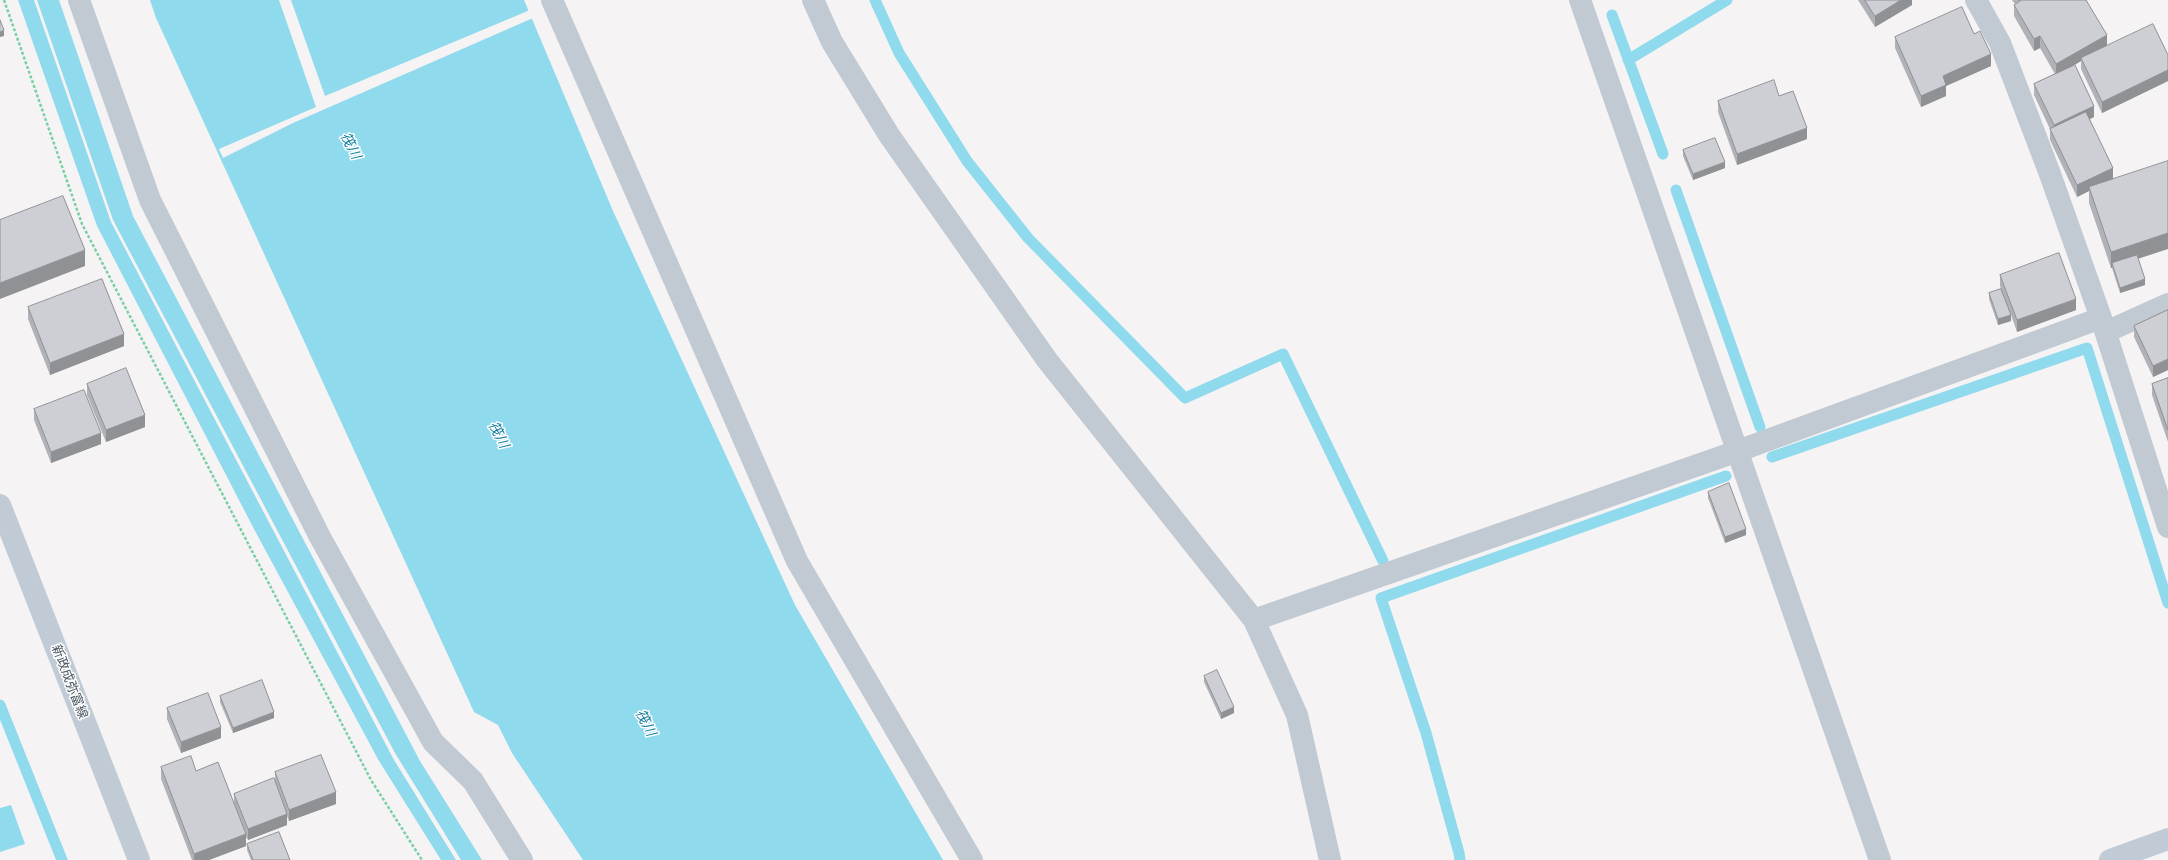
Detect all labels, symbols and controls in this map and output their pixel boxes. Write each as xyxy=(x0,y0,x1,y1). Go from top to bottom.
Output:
water label: 筏川 xyxy=(336,130,364,162)
water label: 筏川 xyxy=(484,419,512,451)
street label: 新政成弥富線 xyxy=(48,643,90,721)
water label: 筏川 xyxy=(631,707,659,739)

